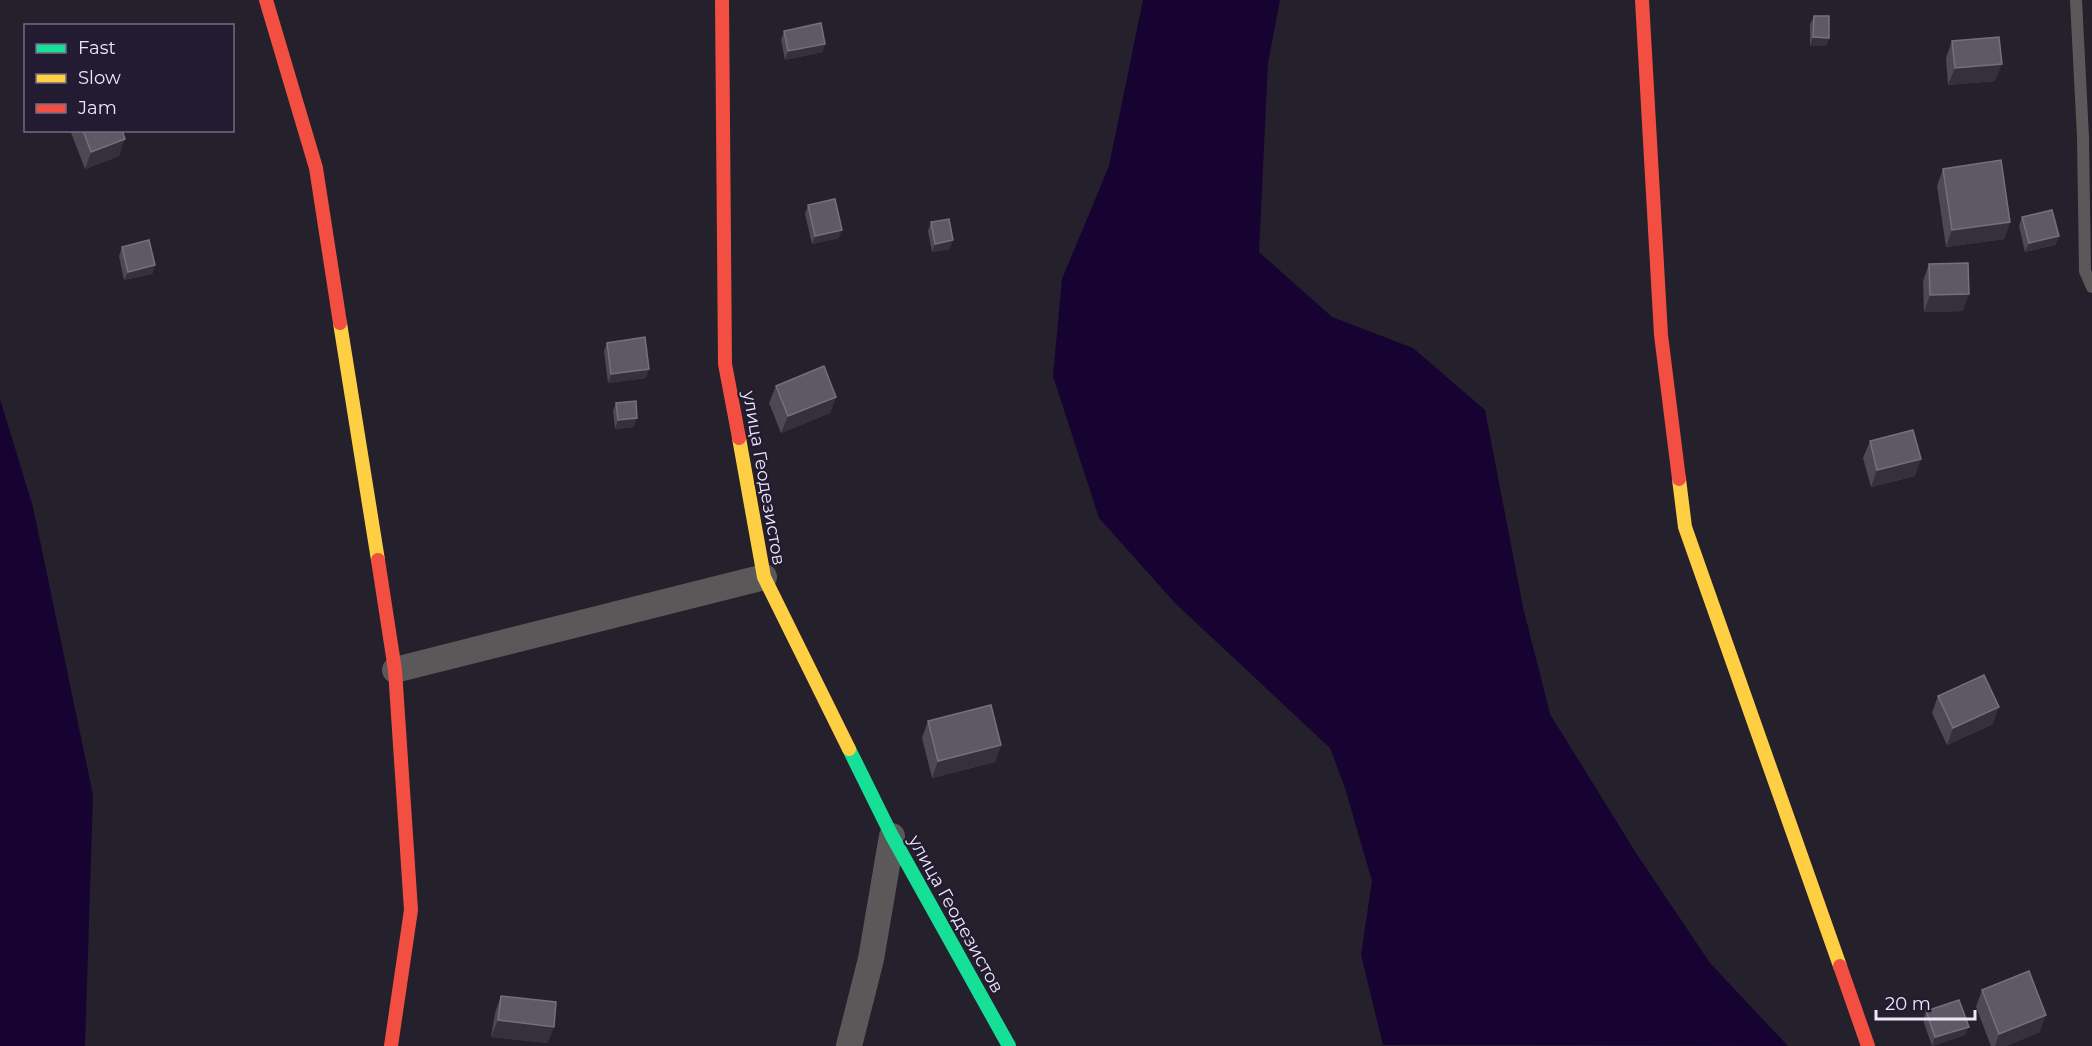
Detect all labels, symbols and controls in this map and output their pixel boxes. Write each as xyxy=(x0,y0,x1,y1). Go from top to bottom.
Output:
legend xyxy=(24,24,234,132)
text: Fast xyxy=(78,37,116,59)
text: Slow xyxy=(78,67,121,89)
text: Jam xyxy=(77,97,117,119)
street label: улица Геодезистов xyxy=(738,388,790,567)
street label: улица Геодезистов xyxy=(903,830,1008,997)
scale bar xyxy=(1876,983,1975,1021)
text: 20 m xyxy=(1885,993,1931,1015)

